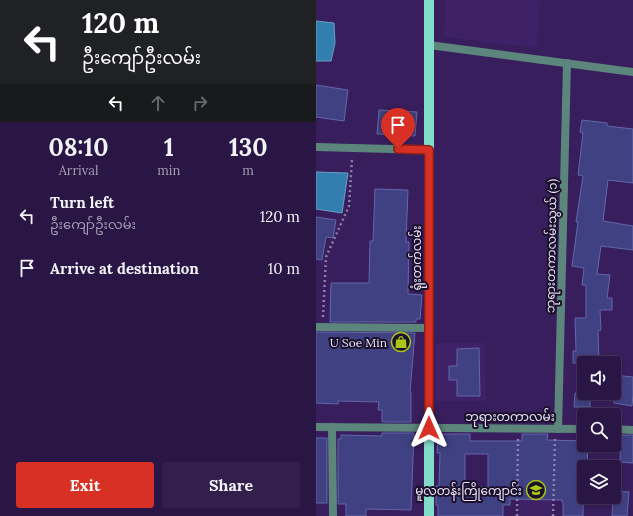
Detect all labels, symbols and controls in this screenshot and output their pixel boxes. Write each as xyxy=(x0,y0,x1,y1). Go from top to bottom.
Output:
text: 120 m xyxy=(82,5,159,41)
icon: left xyxy=(16,16,68,68)
text: ဦးကျော်ဦးလမ်း xyxy=(82,46,201,69)
icon: left xyxy=(105,92,127,114)
icon: ahead xyxy=(147,92,169,114)
icon: right xyxy=(189,92,211,114)
pin xyxy=(381,108,415,149)
icon: arrive xyxy=(387,114,409,136)
text: 08:10 xyxy=(49,132,109,163)
text: 1 xyxy=(164,132,174,163)
text: 130 xyxy=(229,132,267,163)
text: Arrival xyxy=(59,162,98,179)
text: min xyxy=(157,162,180,179)
text: m xyxy=(242,162,254,179)
street label: ဘုရားတကာလမ်းသွယ် (၁) xyxy=(541,178,563,313)
text: Turn left xyxy=(50,193,114,212)
icon: left xyxy=(16,205,38,227)
text: 120 m xyxy=(260,207,300,226)
text: ဦးကျော်ဦးလမ်း xyxy=(50,216,136,233)
street label: ရုံးတက်လမ်း xyxy=(408,225,427,291)
icon: arrive xyxy=(16,257,38,279)
text: Arrive at destination xyxy=(50,259,199,278)
text: 10 m xyxy=(268,259,300,278)
shop icon: U Soe Min xyxy=(390,331,412,353)
place label: U Soe Min xyxy=(330,335,387,350)
map controls xyxy=(577,356,621,504)
button: sound xyxy=(577,356,621,400)
position arrow xyxy=(408,407,450,449)
street label: ဘုရားတကာလမ်း xyxy=(465,408,555,427)
button: search xyxy=(577,408,621,452)
button: layers xyxy=(577,460,621,504)
button: Exit xyxy=(16,462,154,508)
button: Share xyxy=(162,462,300,508)
school or university icon: မူလတန်းကြိုကျောင်း xyxy=(525,479,547,501)
place label: မူလတန်းကြိုကျောင်း xyxy=(415,482,522,501)

